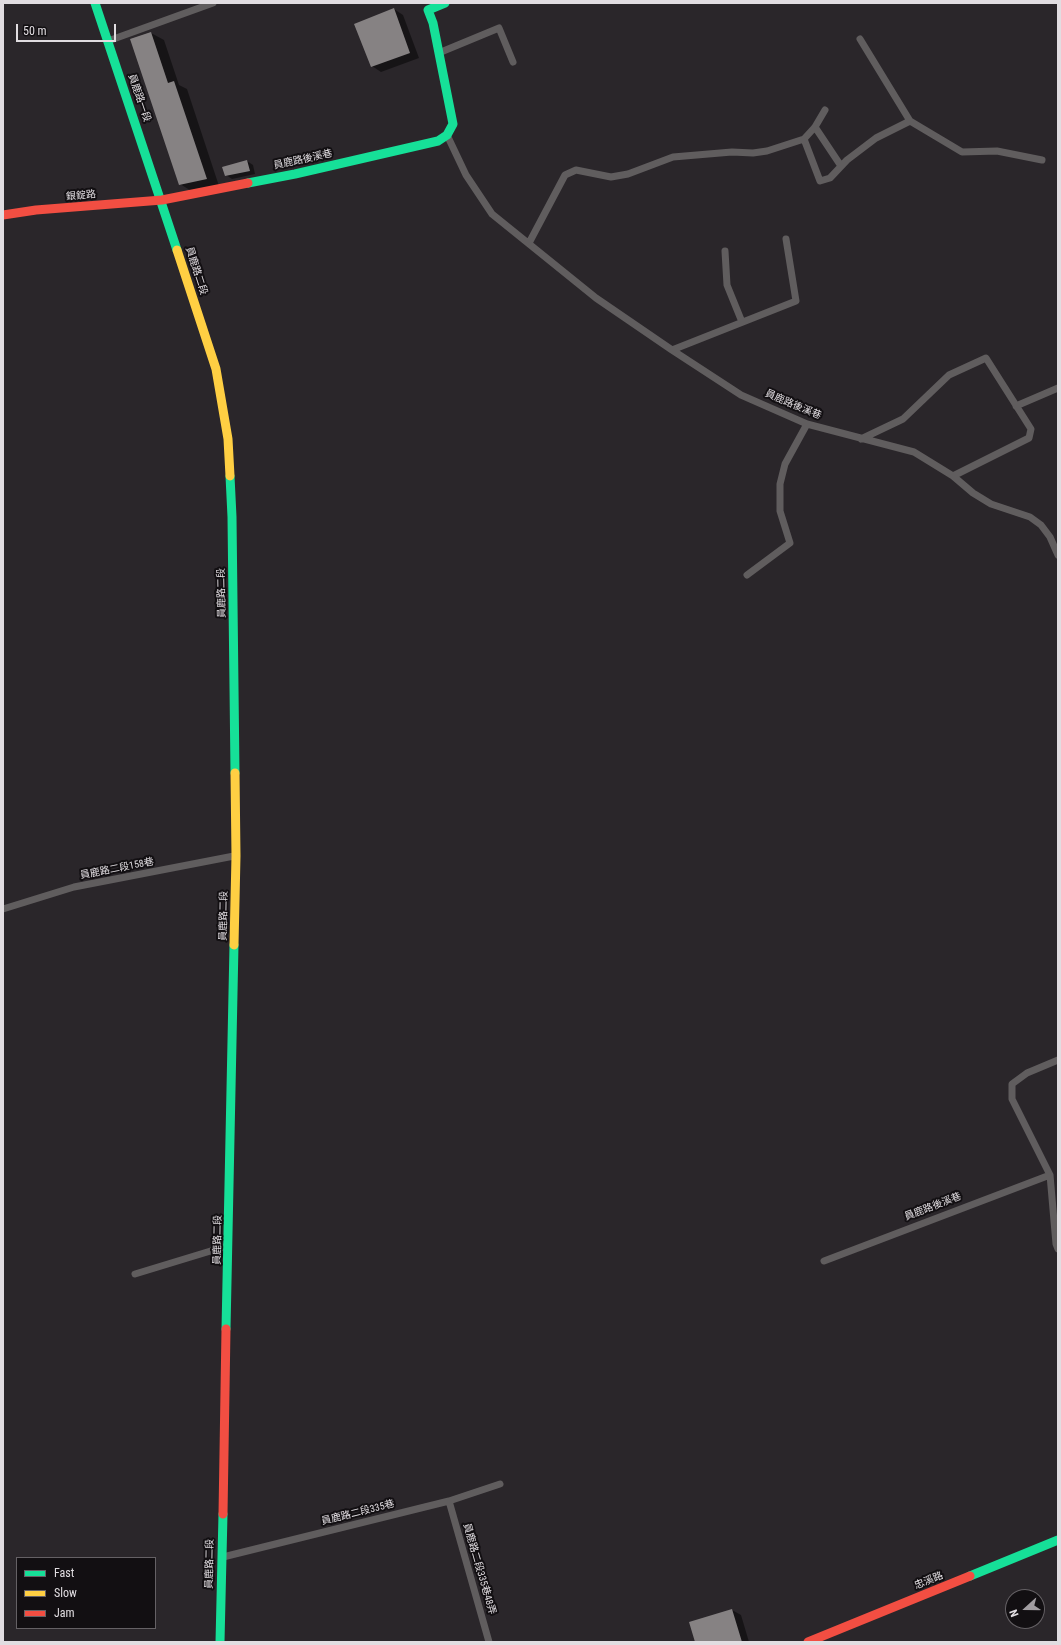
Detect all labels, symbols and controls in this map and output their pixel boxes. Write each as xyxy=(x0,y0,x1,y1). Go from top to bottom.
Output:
scale bar xyxy=(18,16,118,42)
text: 50 m xyxy=(23,24,47,38)
street label: 員鹿路一段 xyxy=(125,72,153,124)
street label: 員鹿路後溪巷 xyxy=(272,148,334,172)
street label: 銀錠路 xyxy=(66,189,96,203)
street label: 員鹿路二段 xyxy=(183,245,209,297)
street label: 員鹿路後溪巷 xyxy=(763,388,823,422)
street label: 員鹿路二段 xyxy=(216,568,228,618)
street label: 員鹿路二段158巷 xyxy=(79,856,155,882)
street label: 員鹿路二段 xyxy=(218,891,230,941)
street label: 員鹿路後溪巷 xyxy=(903,1191,963,1223)
street label: 員鹿路二段 xyxy=(212,1215,224,1265)
street label: 員鹿路二段335巷 xyxy=(320,1498,396,1528)
street label: 員鹿路二段335巷48弄 xyxy=(460,1522,498,1616)
street label: 員鹿路二段 xyxy=(204,1539,216,1589)
legend xyxy=(16,1557,156,1629)
text: Fast xyxy=(54,1566,74,1580)
street label: 忠溪路 xyxy=(913,1570,945,1592)
text: Slow xyxy=(54,1586,77,1600)
north arrow xyxy=(1005,1589,1045,1629)
text: Jam xyxy=(54,1606,75,1620)
text: N xyxy=(1007,1608,1022,1619)

